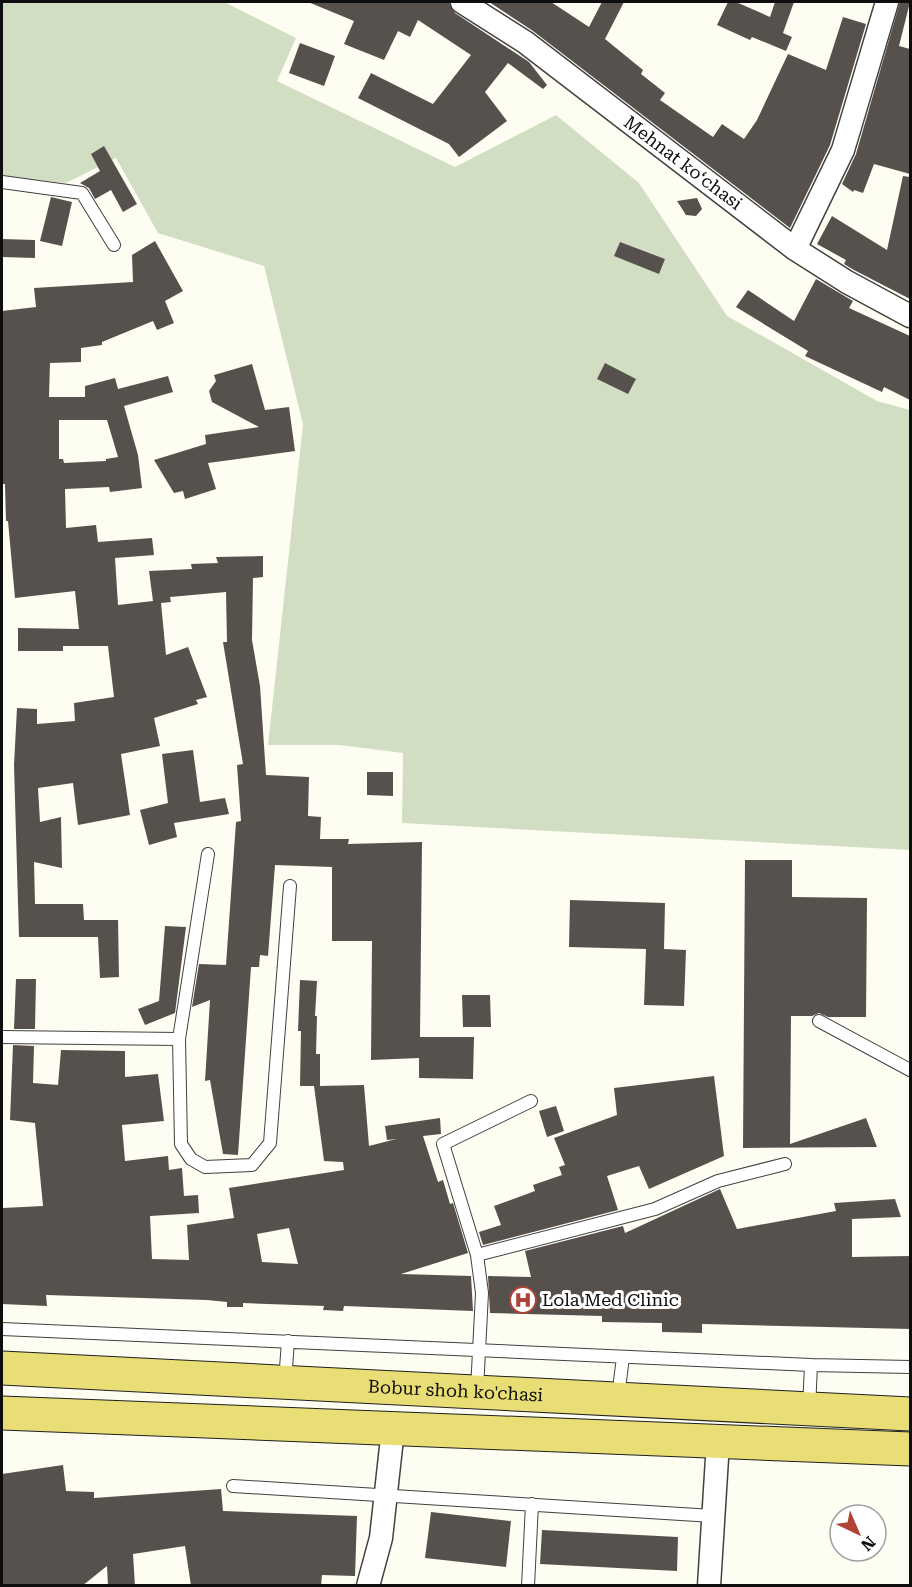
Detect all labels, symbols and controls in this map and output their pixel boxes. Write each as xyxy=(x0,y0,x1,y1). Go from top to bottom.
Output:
street label: Mehnat koʻchasi xyxy=(620,111,747,214)
hospital icon: Lola Med Clinic xyxy=(508,1285,538,1315)
place label: Lola Med Clinic xyxy=(542,1289,679,1310)
street label: Bobur shoh ko'chasi xyxy=(367,1376,544,1405)
north arrow xyxy=(828,1503,888,1563)
text: N xyxy=(857,1532,879,1555)

